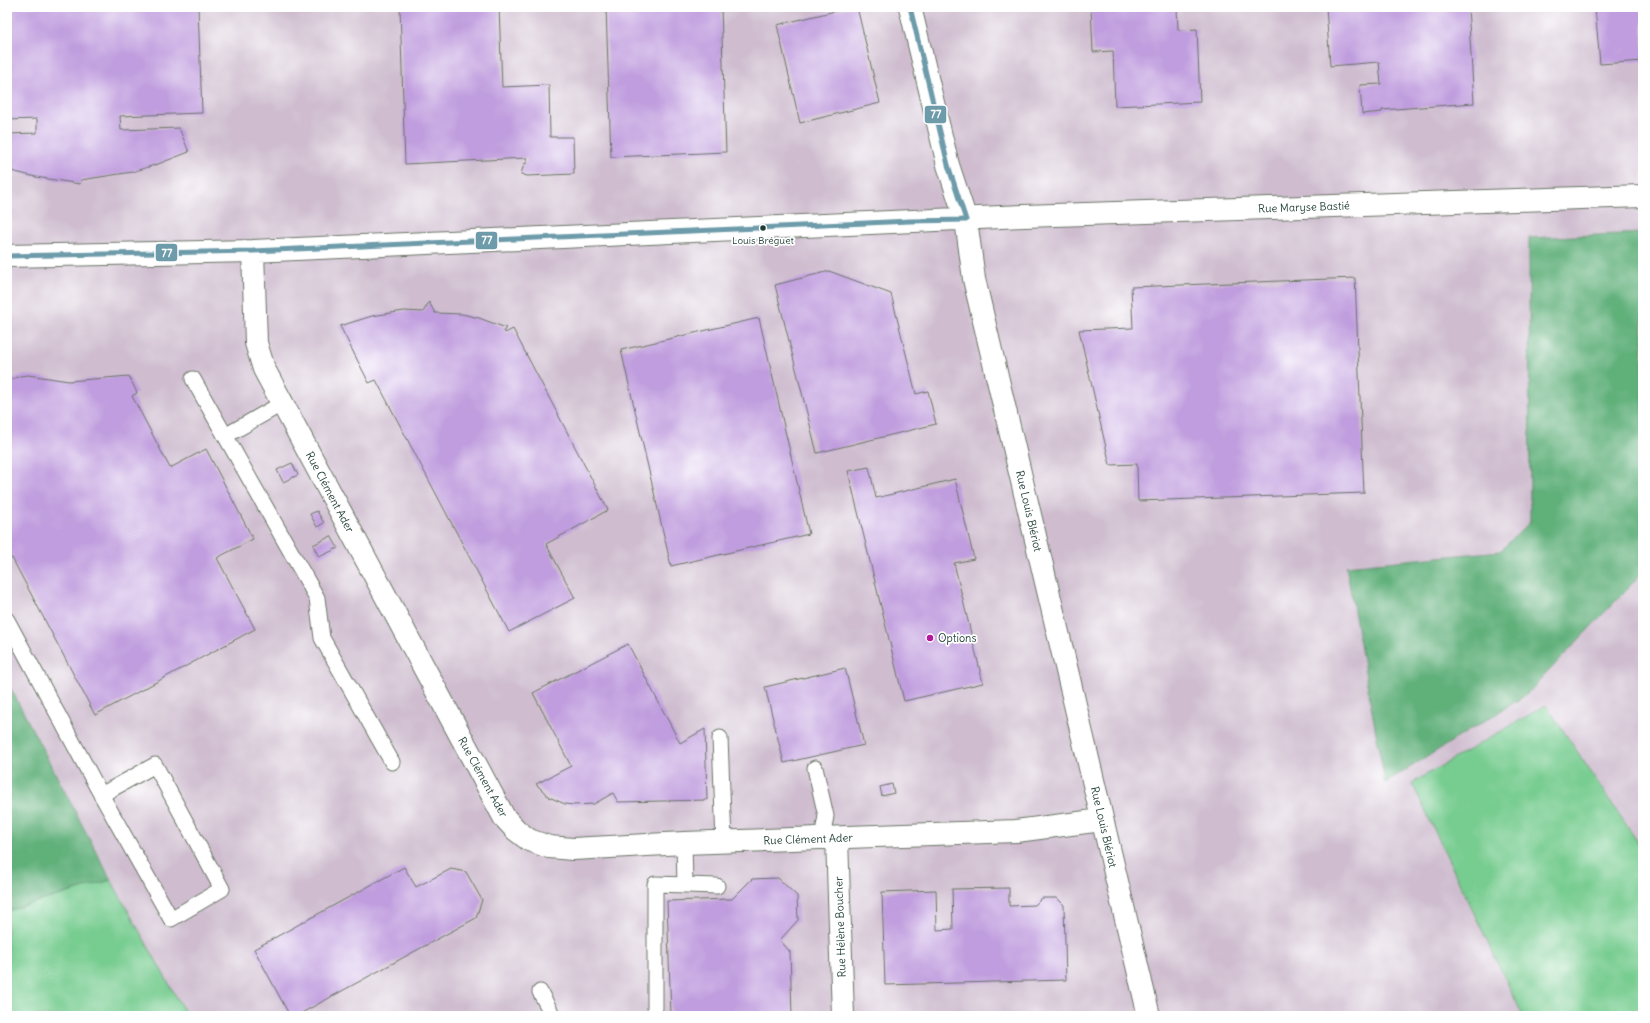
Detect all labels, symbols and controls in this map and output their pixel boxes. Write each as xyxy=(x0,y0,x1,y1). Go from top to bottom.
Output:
line badge: 77 xyxy=(924,105,947,124)
text: 77 xyxy=(931,107,942,121)
street label: Rue Maryse Bastié xyxy=(1258,198,1350,216)
marker: Louis Bréguet xyxy=(758,223,768,233)
line badge: 77 xyxy=(475,231,498,250)
text: 77 xyxy=(482,233,493,247)
place label: Louis Bréguet xyxy=(732,234,795,247)
line badge: 77 xyxy=(155,243,178,262)
text: 77 xyxy=(162,246,173,260)
street label: Rue Clément Ader xyxy=(303,449,357,535)
street label: Rue Louis Blériot xyxy=(1013,469,1045,553)
place label: Options xyxy=(938,631,976,645)
marker: Options xyxy=(925,633,935,643)
street label: Rue Clément Ader xyxy=(455,734,511,820)
street label: Rue Louis Blériot xyxy=(1088,785,1120,869)
street label: Rue Clément Ader xyxy=(763,830,853,848)
street label: Rue Hélène Boucher xyxy=(831,876,849,978)

